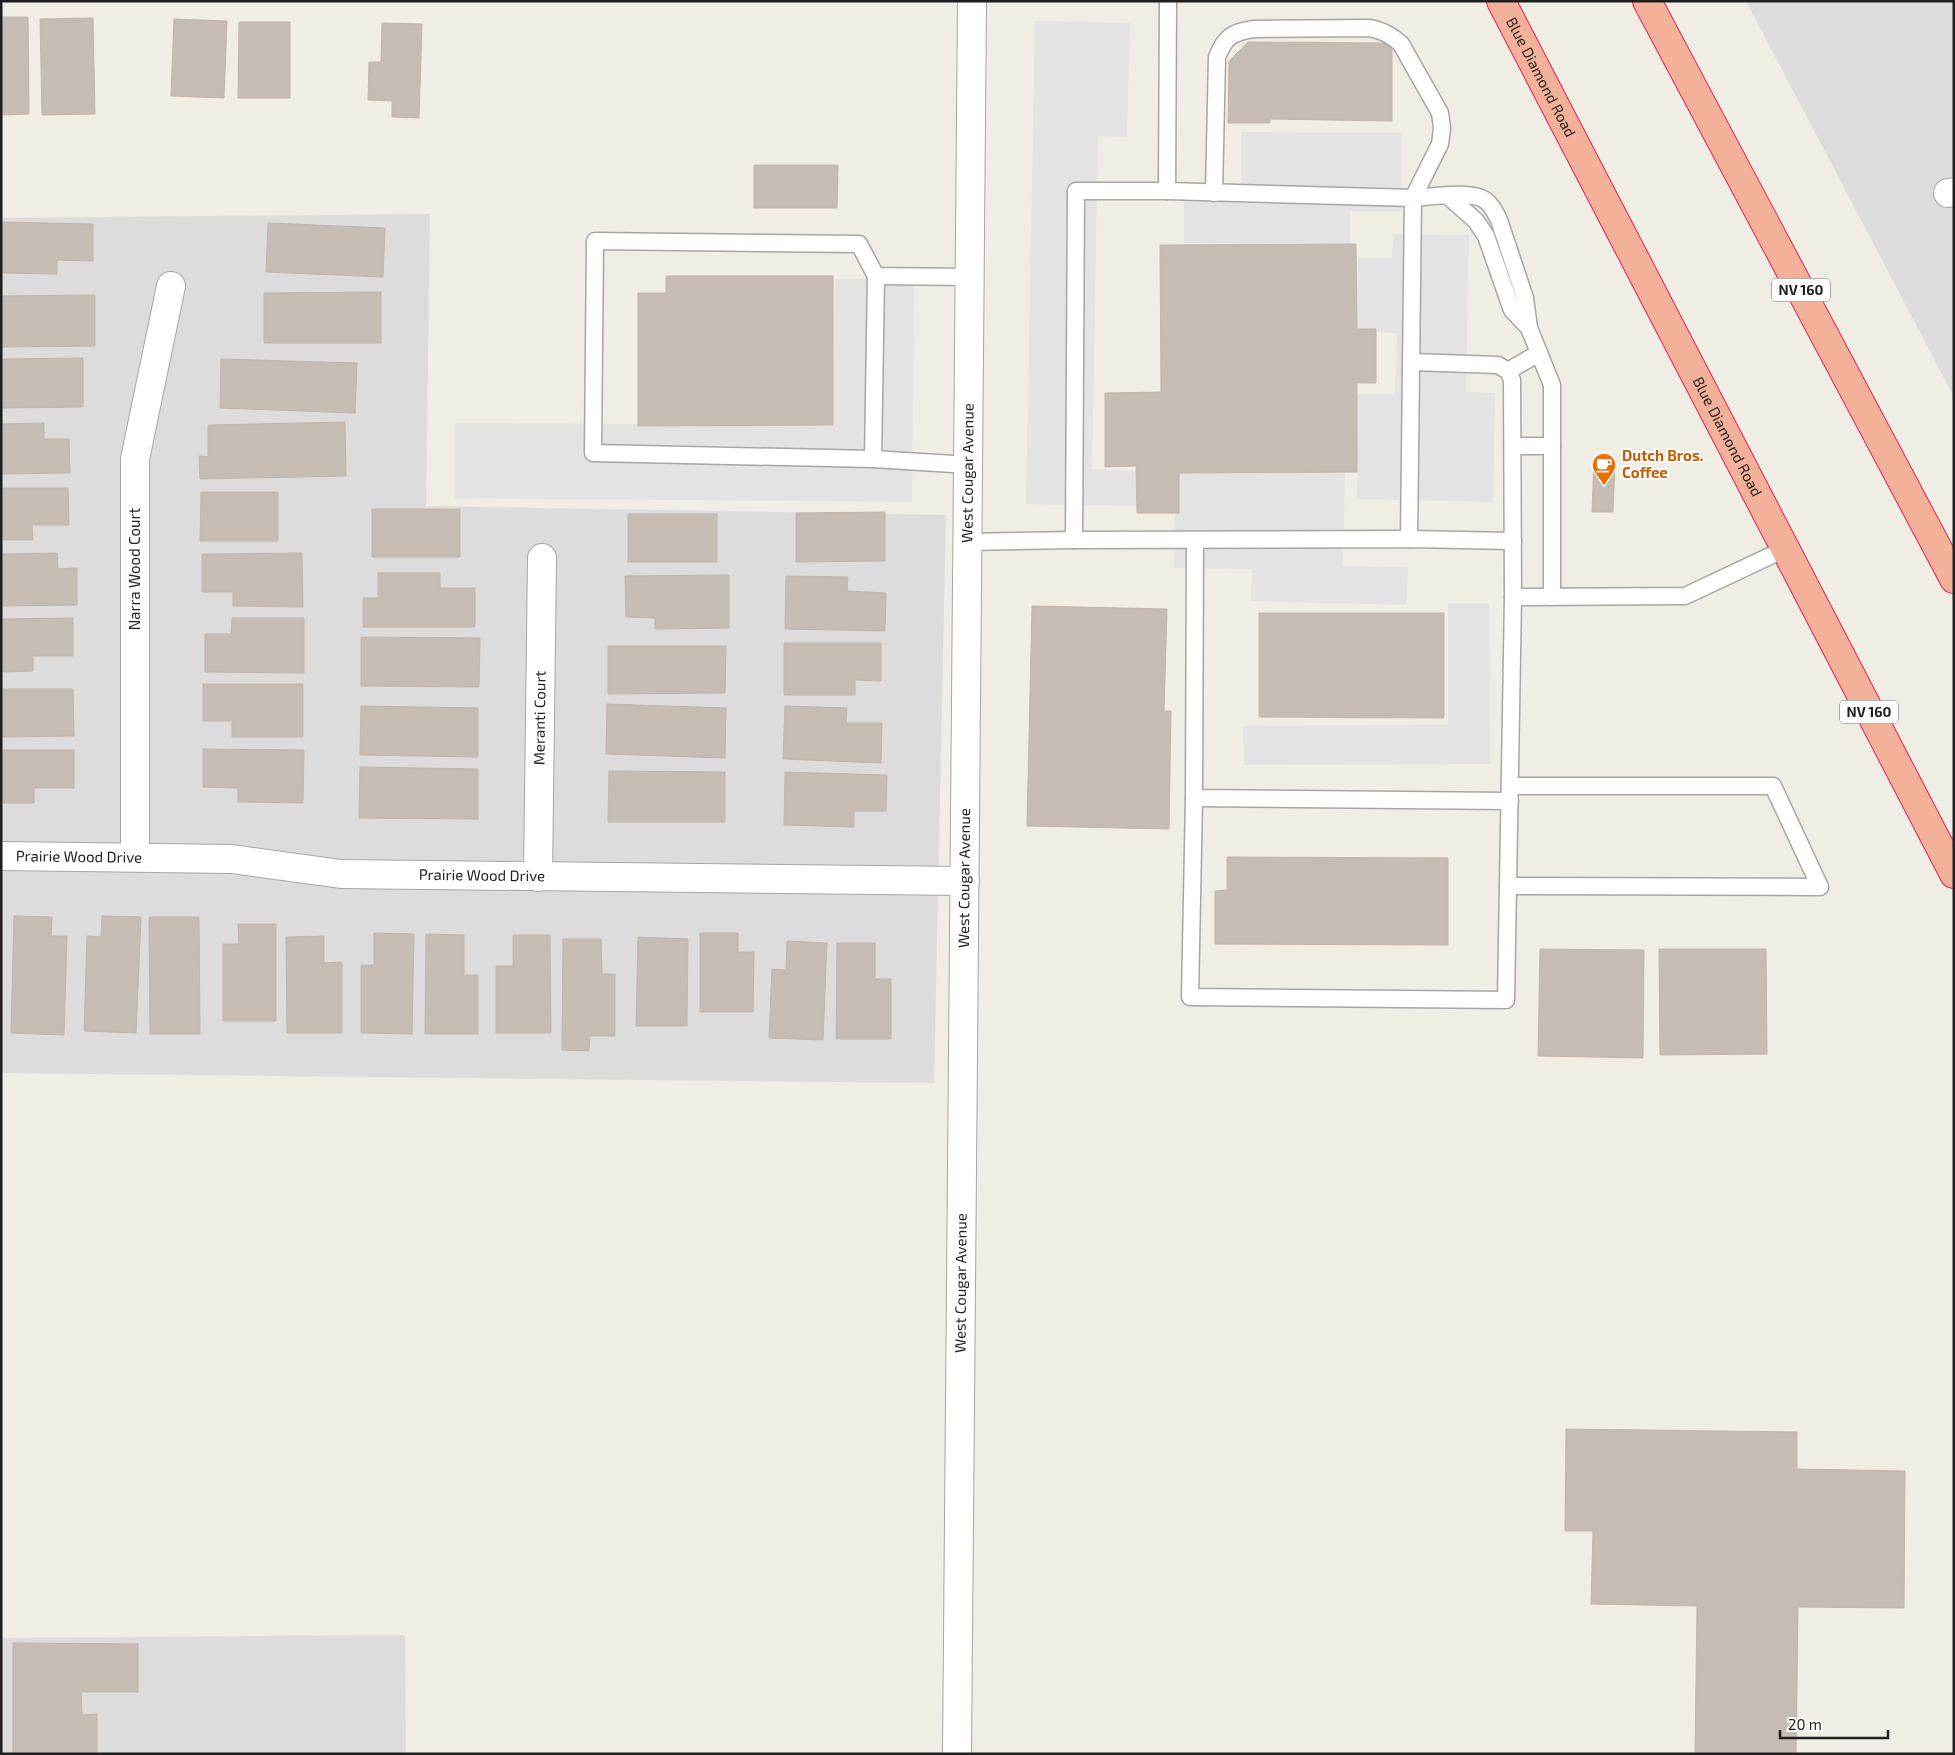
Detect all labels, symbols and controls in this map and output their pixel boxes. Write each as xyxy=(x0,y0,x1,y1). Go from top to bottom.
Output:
street label: Blue Diamond Road xyxy=(1503,14,1580,140)
road number: NV 160 xyxy=(1772,278,1830,302)
street label: Blue Diamond Road xyxy=(1689,373,1767,499)
street label: West Cougar Avenue xyxy=(957,403,977,543)
place label: Dutch Bros. Coffee xyxy=(1622,446,1704,481)
cafe icon: Dutch Bros. Coffee xyxy=(1591,452,1617,486)
street label: Narra Wood Court xyxy=(125,507,143,630)
street label: Meranti Court xyxy=(529,670,549,765)
road number: NV 160 xyxy=(1840,700,1898,724)
street label: West Cougar Avenue xyxy=(954,808,973,948)
street label: Prairie Wood Drive xyxy=(16,846,142,866)
street label: Prairie Wood Drive xyxy=(419,865,545,884)
street label: West Cougar Avenue xyxy=(950,1213,970,1353)
scale bar xyxy=(1780,1708,1888,1740)
text: 20 m xyxy=(1788,1715,1822,1733)

